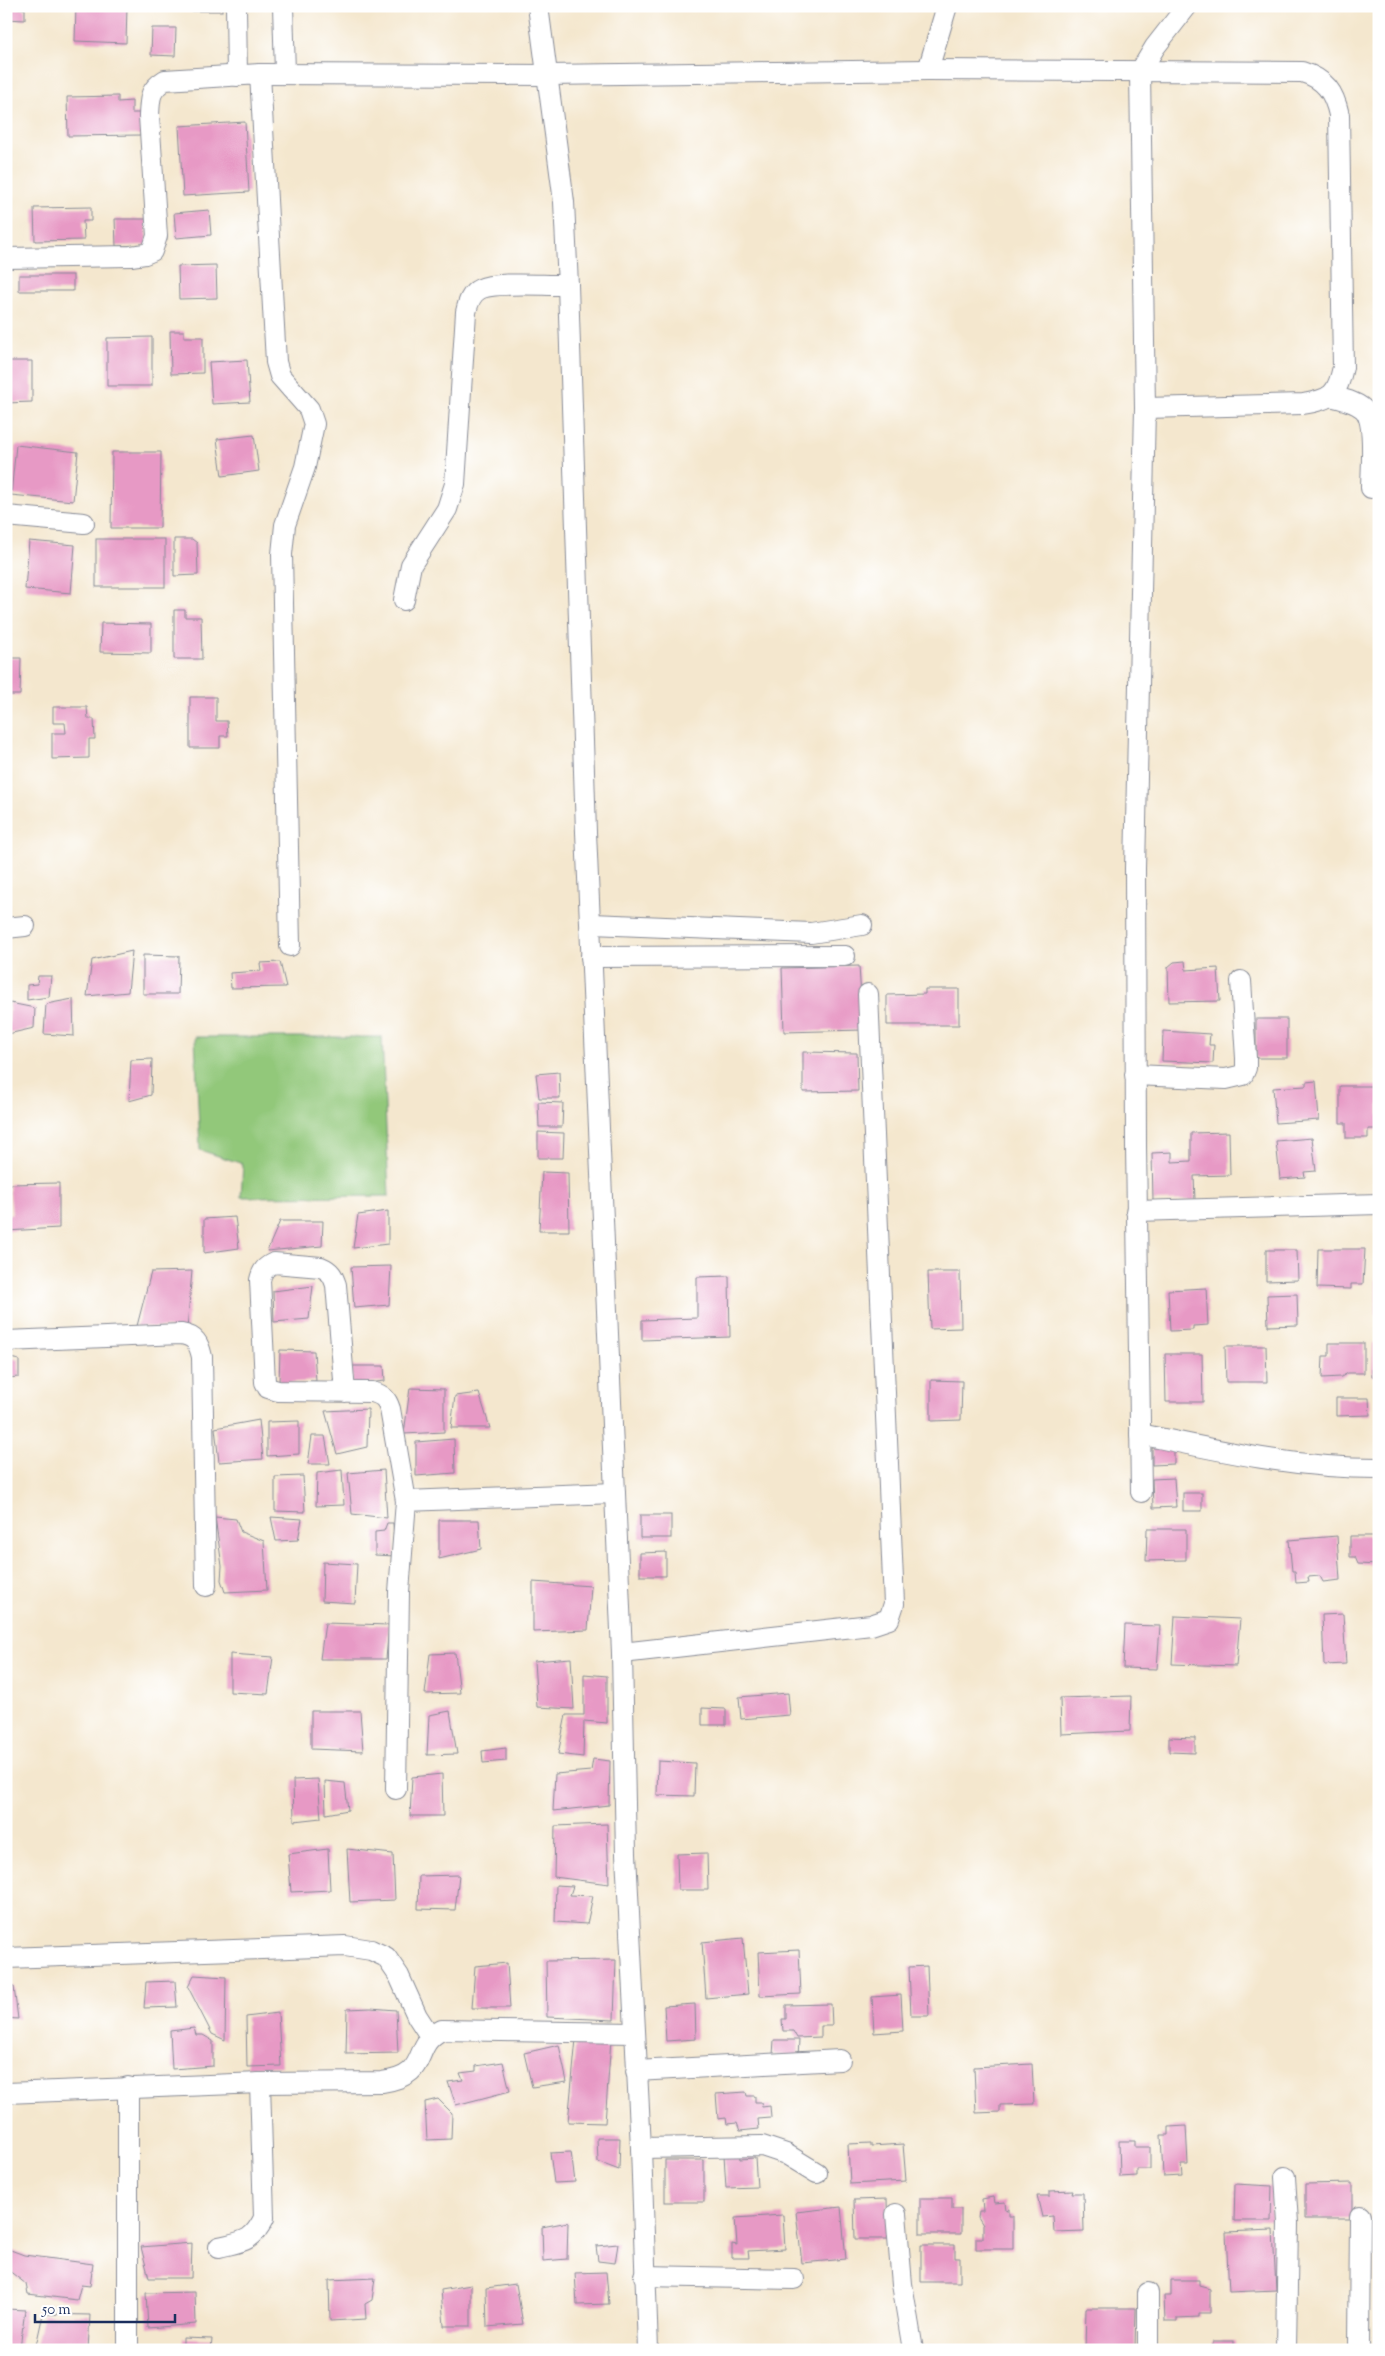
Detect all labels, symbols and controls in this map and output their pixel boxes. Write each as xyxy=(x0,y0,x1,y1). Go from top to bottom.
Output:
scale bar xyxy=(35,2291,175,2323)
text: 50 m xyxy=(41,2300,71,2321)

